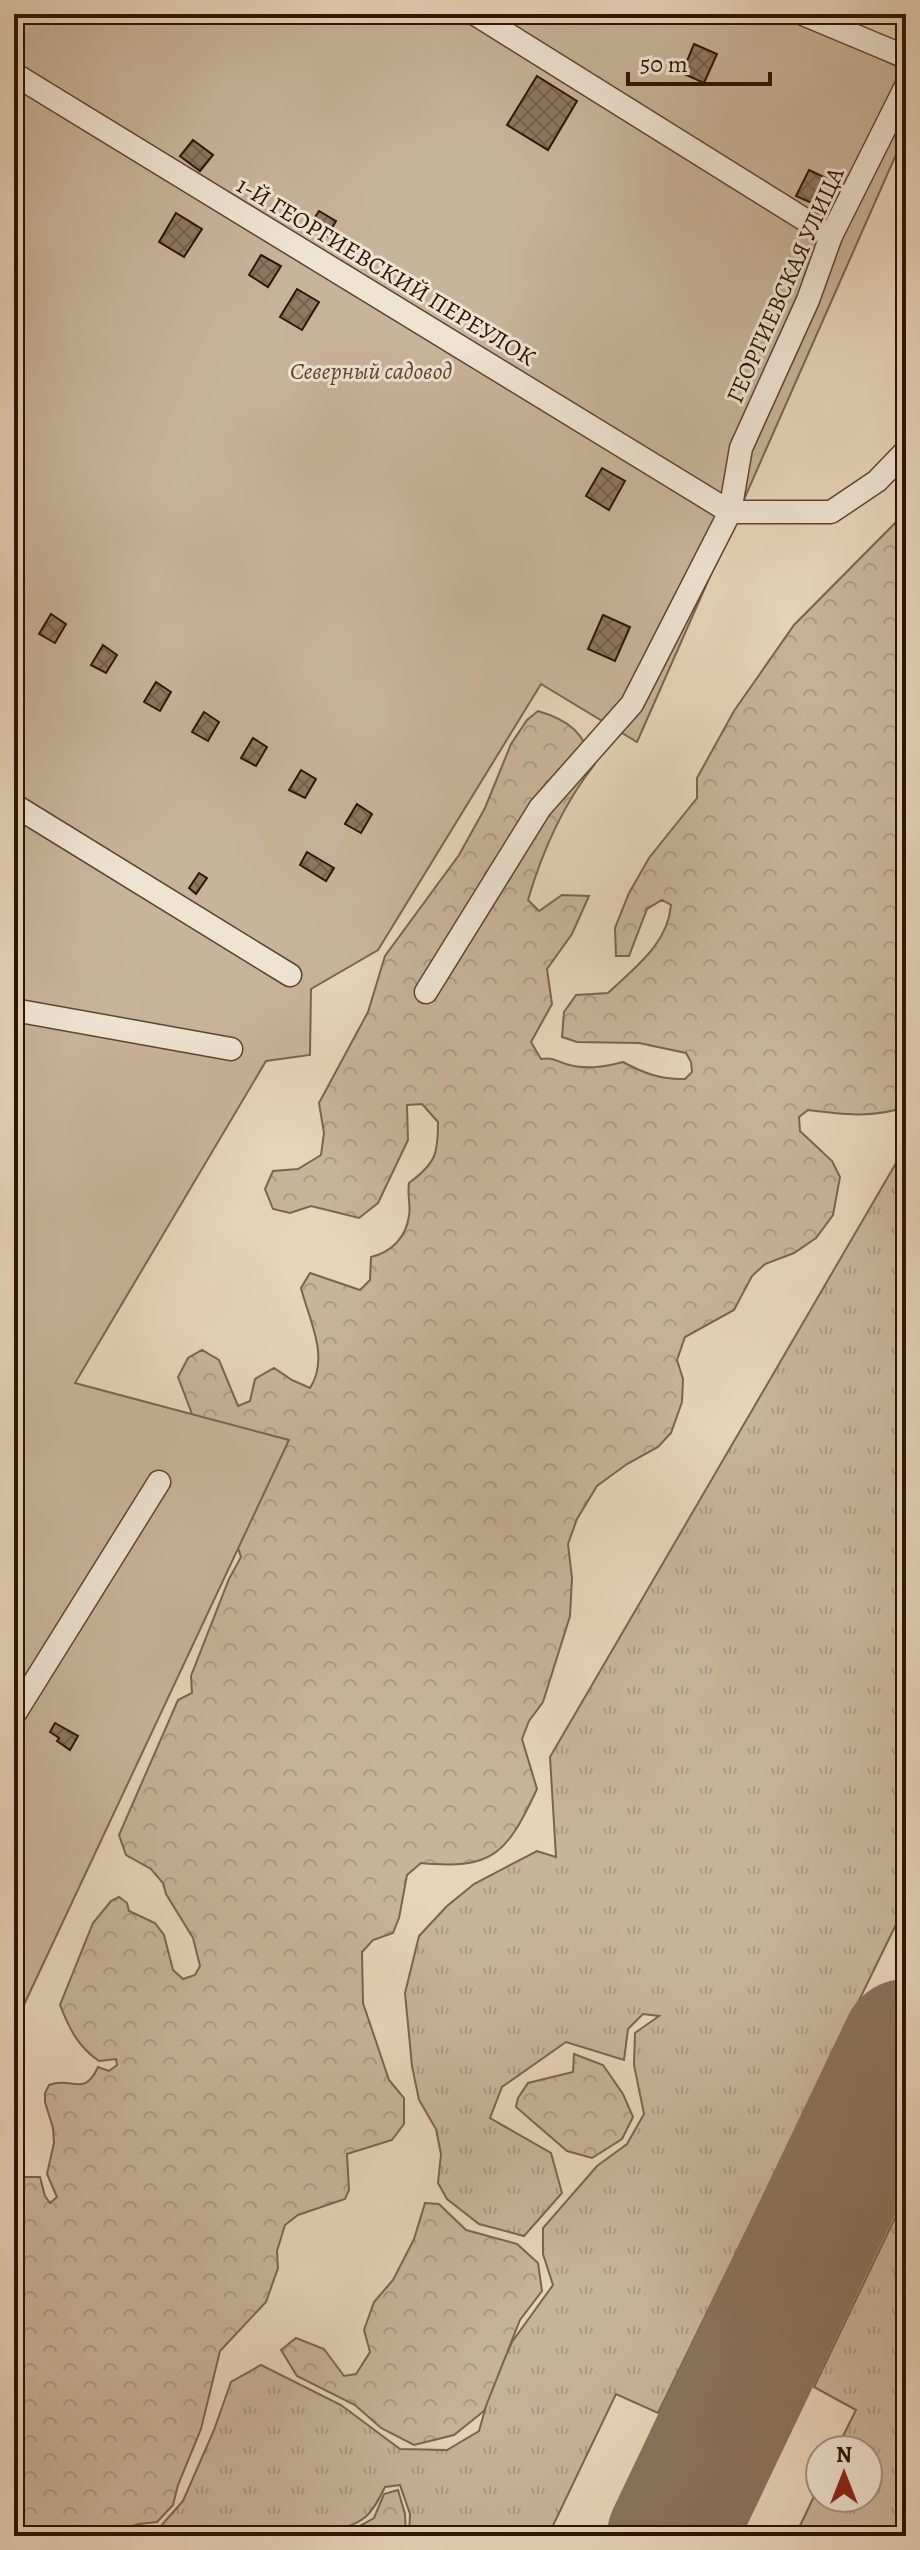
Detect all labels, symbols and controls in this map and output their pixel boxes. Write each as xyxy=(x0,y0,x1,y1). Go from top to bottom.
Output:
scale bar xyxy=(628,36,770,86)
text: 50 m xyxy=(640,48,688,80)
street label: ГЕОРГИЕВСКАЯ УЛИЦА xyxy=(719,161,852,408)
street label: 1-Й ГЕОРГИЕВСКИЙ ПЕРЕУЛОК xyxy=(231,169,542,374)
park label: Северный садовод xyxy=(290,355,452,387)
north arrow xyxy=(804,2434,884,2514)
text: N xyxy=(836,2440,852,2470)

